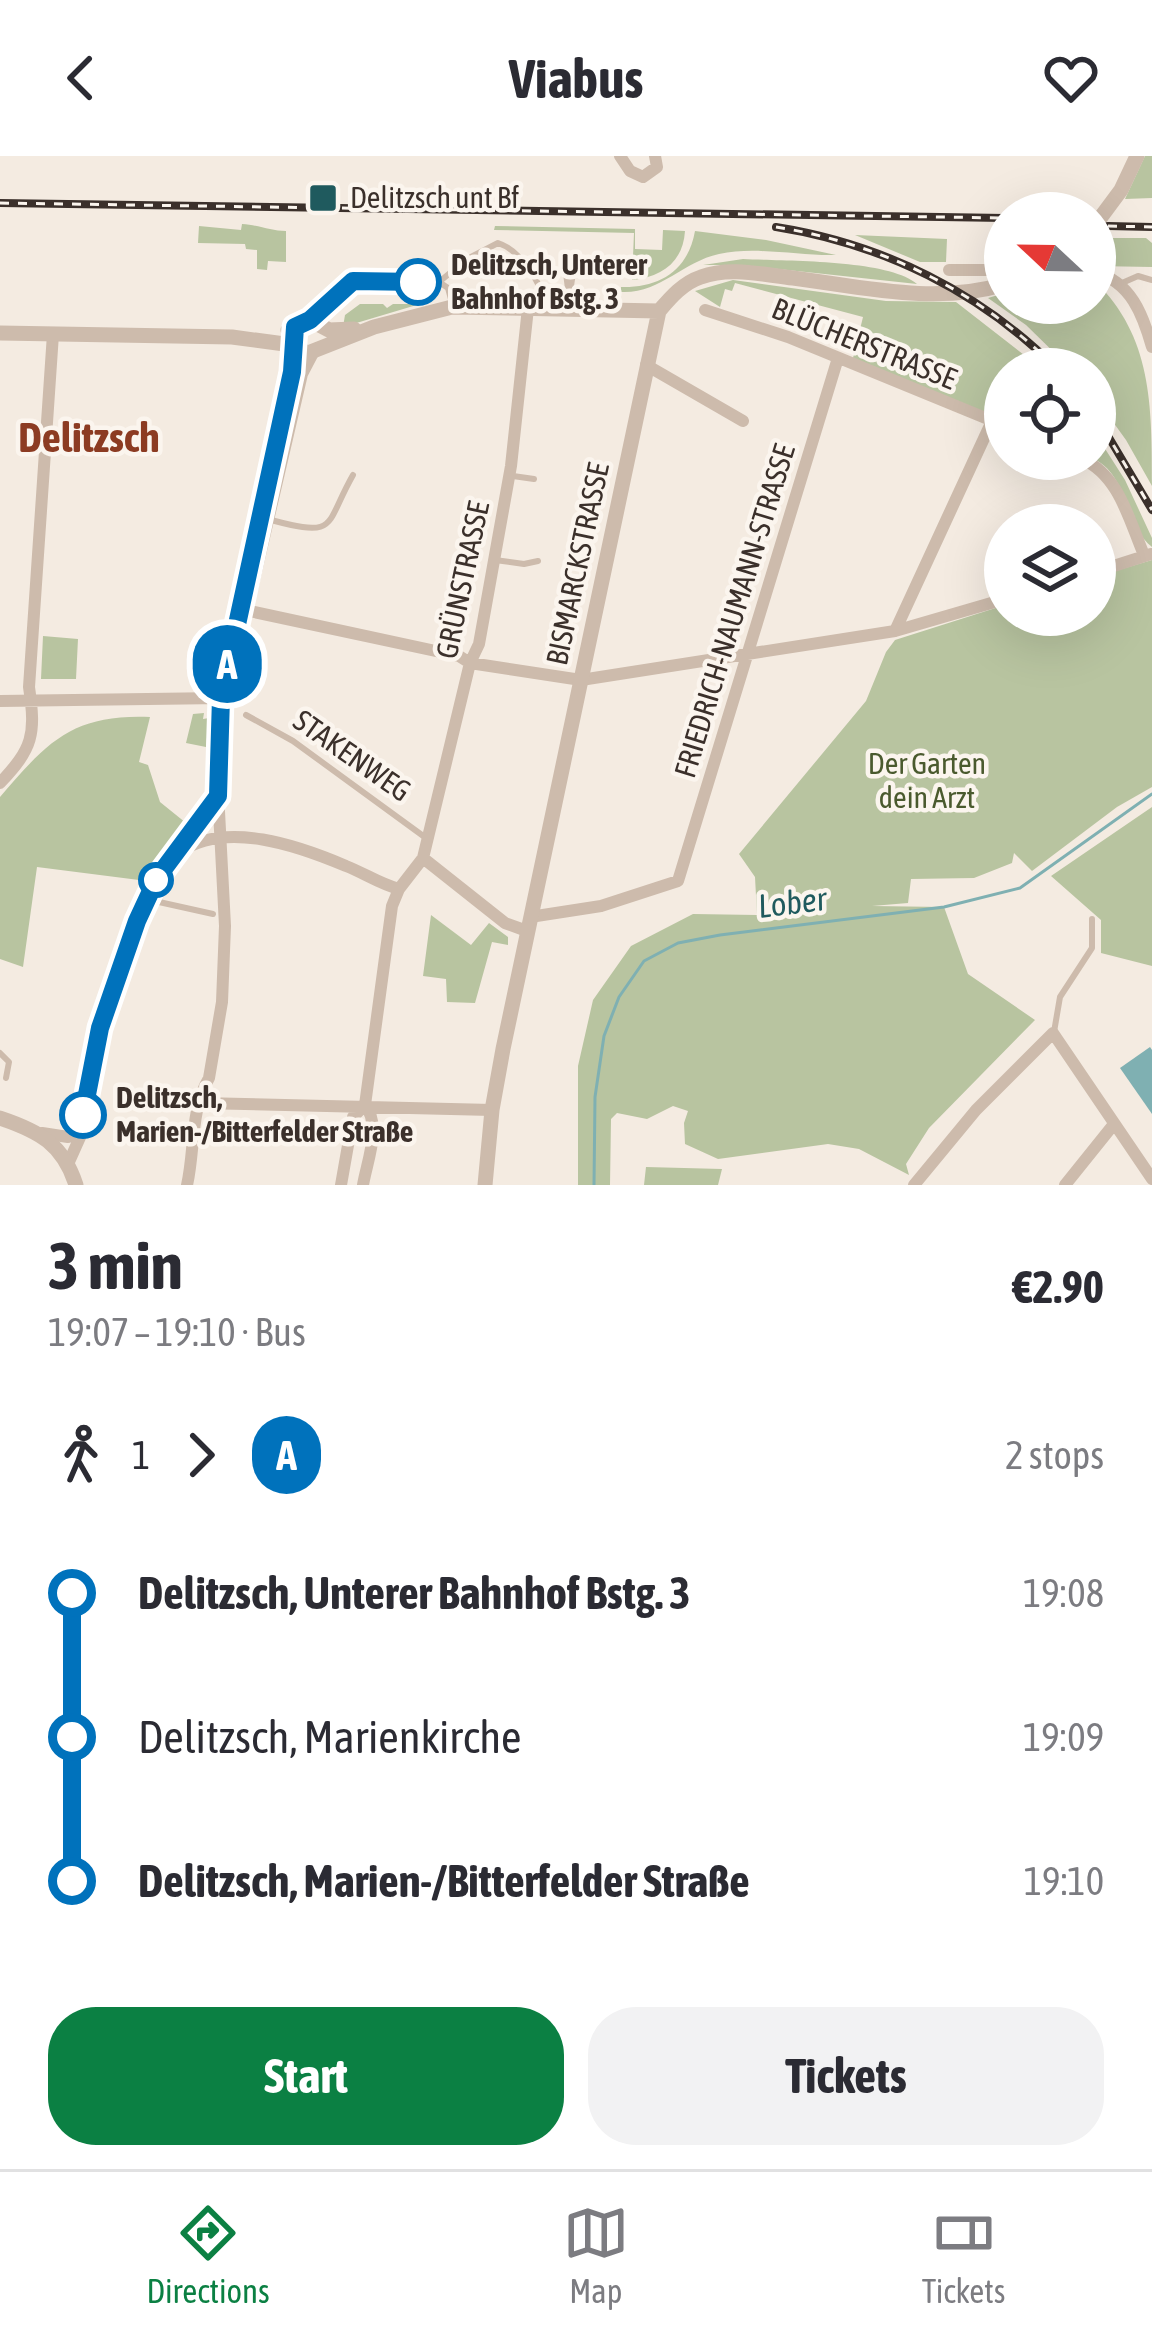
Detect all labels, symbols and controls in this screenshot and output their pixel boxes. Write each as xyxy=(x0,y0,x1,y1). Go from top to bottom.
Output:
icon: back xyxy=(48,45,114,111)
icon: heart xyxy=(1038,45,1104,111)
text: Viabus xyxy=(509,48,643,109)
place label: Delitzsch unt Bf xyxy=(350,180,519,214)
marker: Delitzsch unt Bf xyxy=(307,182,339,214)
north arrow xyxy=(984,192,1116,324)
map controls xyxy=(984,192,1116,636)
place label: Delitzsch, Unterer Bahnhof Bstg. 3 xyxy=(451,247,648,315)
marker: Delitzsch, Unterer Bahnhof Bstg. 3 xyxy=(396,260,440,304)
street label: BLÜCHERSTRASSE xyxy=(767,291,962,396)
button: locate xyxy=(984,348,1116,480)
district label: Delitzsch xyxy=(18,413,160,461)
street label: FRIEDRICH-NAUMANN-STRASSE xyxy=(667,440,801,781)
street label: BISMARCKSTRASSE xyxy=(539,459,615,668)
street label: GRÜNSTRASSE xyxy=(429,498,495,661)
button: layers xyxy=(984,504,1116,636)
line badge: A xyxy=(188,625,266,703)
text: A xyxy=(217,640,237,688)
street label: STAKENWEG xyxy=(288,703,418,808)
park label: Der Garten dein Arzt xyxy=(868,746,986,814)
unlabelled marker xyxy=(140,864,172,896)
water label: Lober xyxy=(756,879,830,925)
place label: Delitzsch, Marien-/Bitterfelder Straße xyxy=(116,1080,413,1148)
marker: Delitzsch, Marien-/Bitterfelder Straße xyxy=(61,1093,105,1137)
text: 3 min xyxy=(48,1227,183,1303)
text: €2.90 xyxy=(1012,1261,1104,1313)
text: 19:07 – 19:10 · Bus xyxy=(48,1310,306,1354)
icon: walk xyxy=(48,1422,114,1488)
icon: forward xyxy=(168,1422,234,1488)
text: A xyxy=(276,1431,297,1479)
text: 1 xyxy=(132,1433,150,1477)
text: 2 stops xyxy=(1005,1433,1104,1477)
text: Delitzsch, Unterer Bahnhof Bstg. 3 xyxy=(138,1567,690,1619)
text: 19:08 xyxy=(1023,1571,1104,1615)
text: Delitzsch, Marienkirche xyxy=(138,1711,522,1763)
text: 19:09 xyxy=(1023,1715,1104,1759)
text: Delitzsch, Marien-/Bitterfelder Straße xyxy=(138,1855,750,1907)
text: 19:10 xyxy=(1024,1859,1104,1903)
button: Start xyxy=(48,2007,564,2145)
button: Tickets xyxy=(588,2007,1104,2145)
tab: Directions xyxy=(147,2200,270,2310)
tab: Map xyxy=(563,2200,629,2310)
tab: Tickets xyxy=(922,2200,1005,2310)

